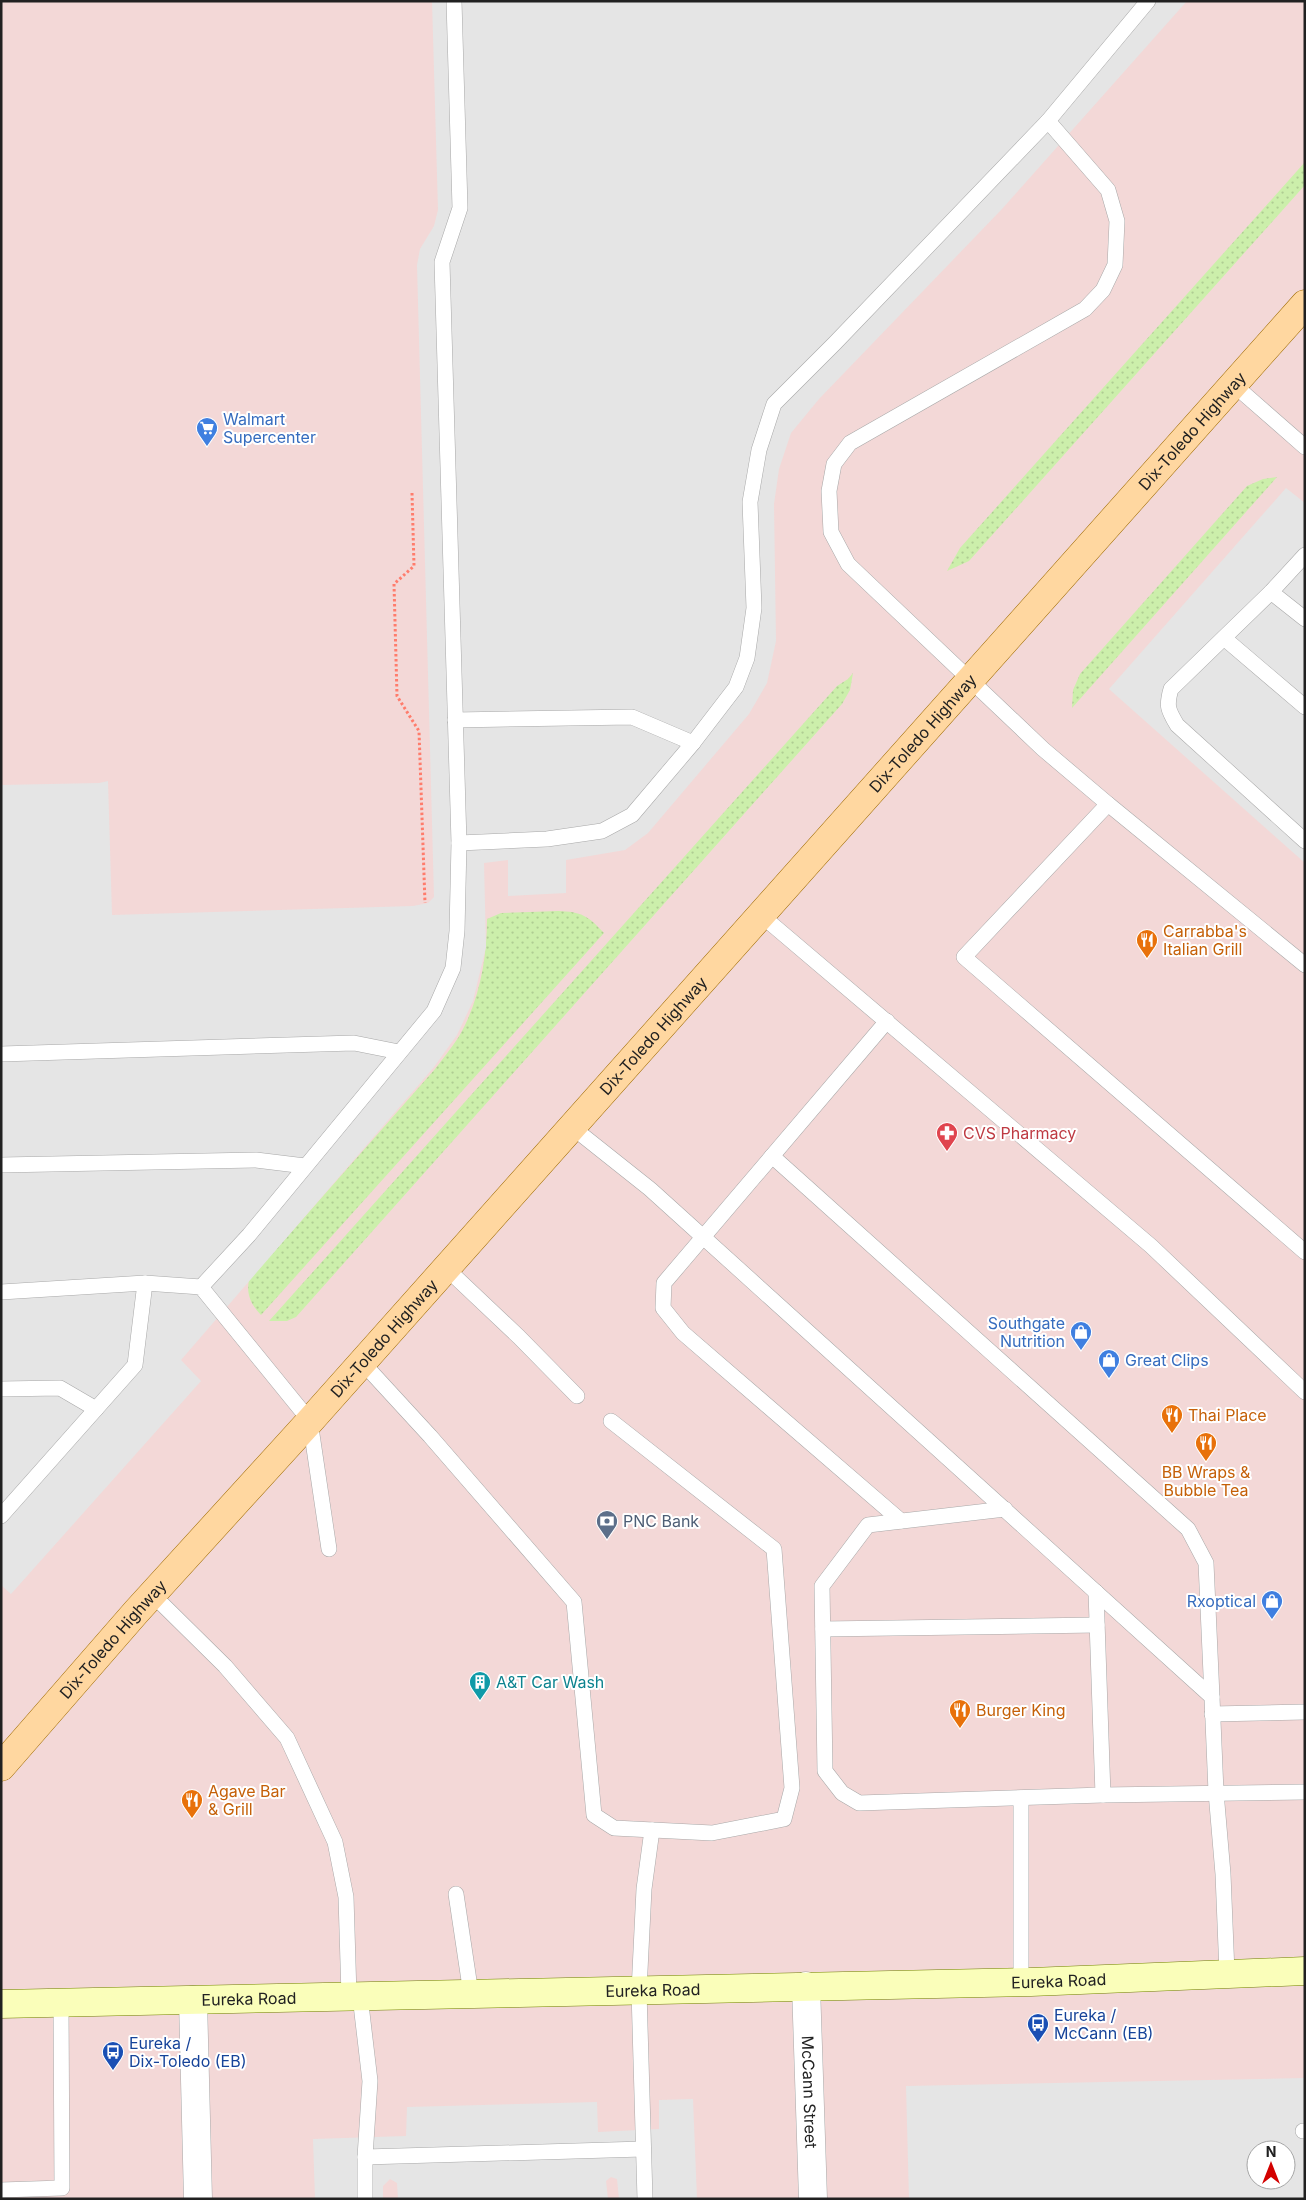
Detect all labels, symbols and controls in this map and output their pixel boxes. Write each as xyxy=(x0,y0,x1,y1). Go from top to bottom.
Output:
street label: Dix-Toledo Highway xyxy=(1134,368,1250,494)
place label: Walmart Supercenter xyxy=(223,409,316,447)
supermarket icon: Walmart Supercenter xyxy=(195,416,219,447)
street label: Dix-Toledo Highway xyxy=(865,670,981,796)
place label: Carrabba's Italian Grill xyxy=(1163,921,1247,959)
restaurant icon: Carrabba's Italian Grill xyxy=(1135,928,1159,959)
street label: Dix-Toledo Highway xyxy=(595,972,711,1099)
pharmacy icon: CVS Pharmacy xyxy=(935,1121,959,1152)
place label: CVS Pharmacy xyxy=(963,1123,1076,1143)
street label: Dix-Toledo Highway xyxy=(326,1275,442,1401)
place label: Southgate Nutrition xyxy=(988,1313,1065,1351)
shop icon: Southgate Nutrition xyxy=(1069,1320,1093,1351)
shop icon: Great Clips xyxy=(1097,1348,1121,1379)
place label: Great Clips xyxy=(1125,1350,1209,1370)
restaurant icon: Thai Place xyxy=(1160,1403,1184,1434)
place label: Thai Place xyxy=(1188,1405,1267,1425)
restaurant icon: BB Wraps & Bubble Tea xyxy=(1194,1431,1218,1462)
place label: BB Wraps & Bubble Tea xyxy=(1162,1462,1251,1500)
bank icon: PNC Bank xyxy=(595,1509,619,1540)
place label: PNC Bank xyxy=(623,1511,699,1531)
street label: Dix-Toledo Highway xyxy=(55,1575,171,1703)
shop icon: Rxoptical xyxy=(1260,1589,1284,1620)
place label: Rxoptical xyxy=(1187,1591,1256,1611)
building icon: A&T Car Wash xyxy=(468,1670,492,1701)
place label: A&T Car Wash xyxy=(496,1672,604,1692)
restaurant icon: Burger King xyxy=(948,1698,972,1729)
place label: Burger King xyxy=(976,1700,1066,1720)
place label: Agave Bar & Grill xyxy=(208,1781,286,1819)
restaurant icon: Agave Bar & Grill xyxy=(180,1788,204,1819)
street label: Eureka Road xyxy=(1011,1969,1107,1992)
street label: Eureka Road xyxy=(605,1979,701,2001)
street label: Eureka Road xyxy=(201,1988,297,2010)
place label: Eureka / McCann (EB) xyxy=(1054,2005,1153,2043)
bus stop icon: Eureka / McCann (EB) xyxy=(1026,2012,1050,2043)
place label: Eureka / Dix-Toledo (EB) xyxy=(129,2033,247,2071)
street label: McCann Street xyxy=(798,2035,821,2149)
bus stop icon: Eureka / Dix-Toledo (EB) xyxy=(101,2040,125,2071)
north arrow xyxy=(1246,2140,1296,2190)
text: N xyxy=(1266,2143,1276,2160)

